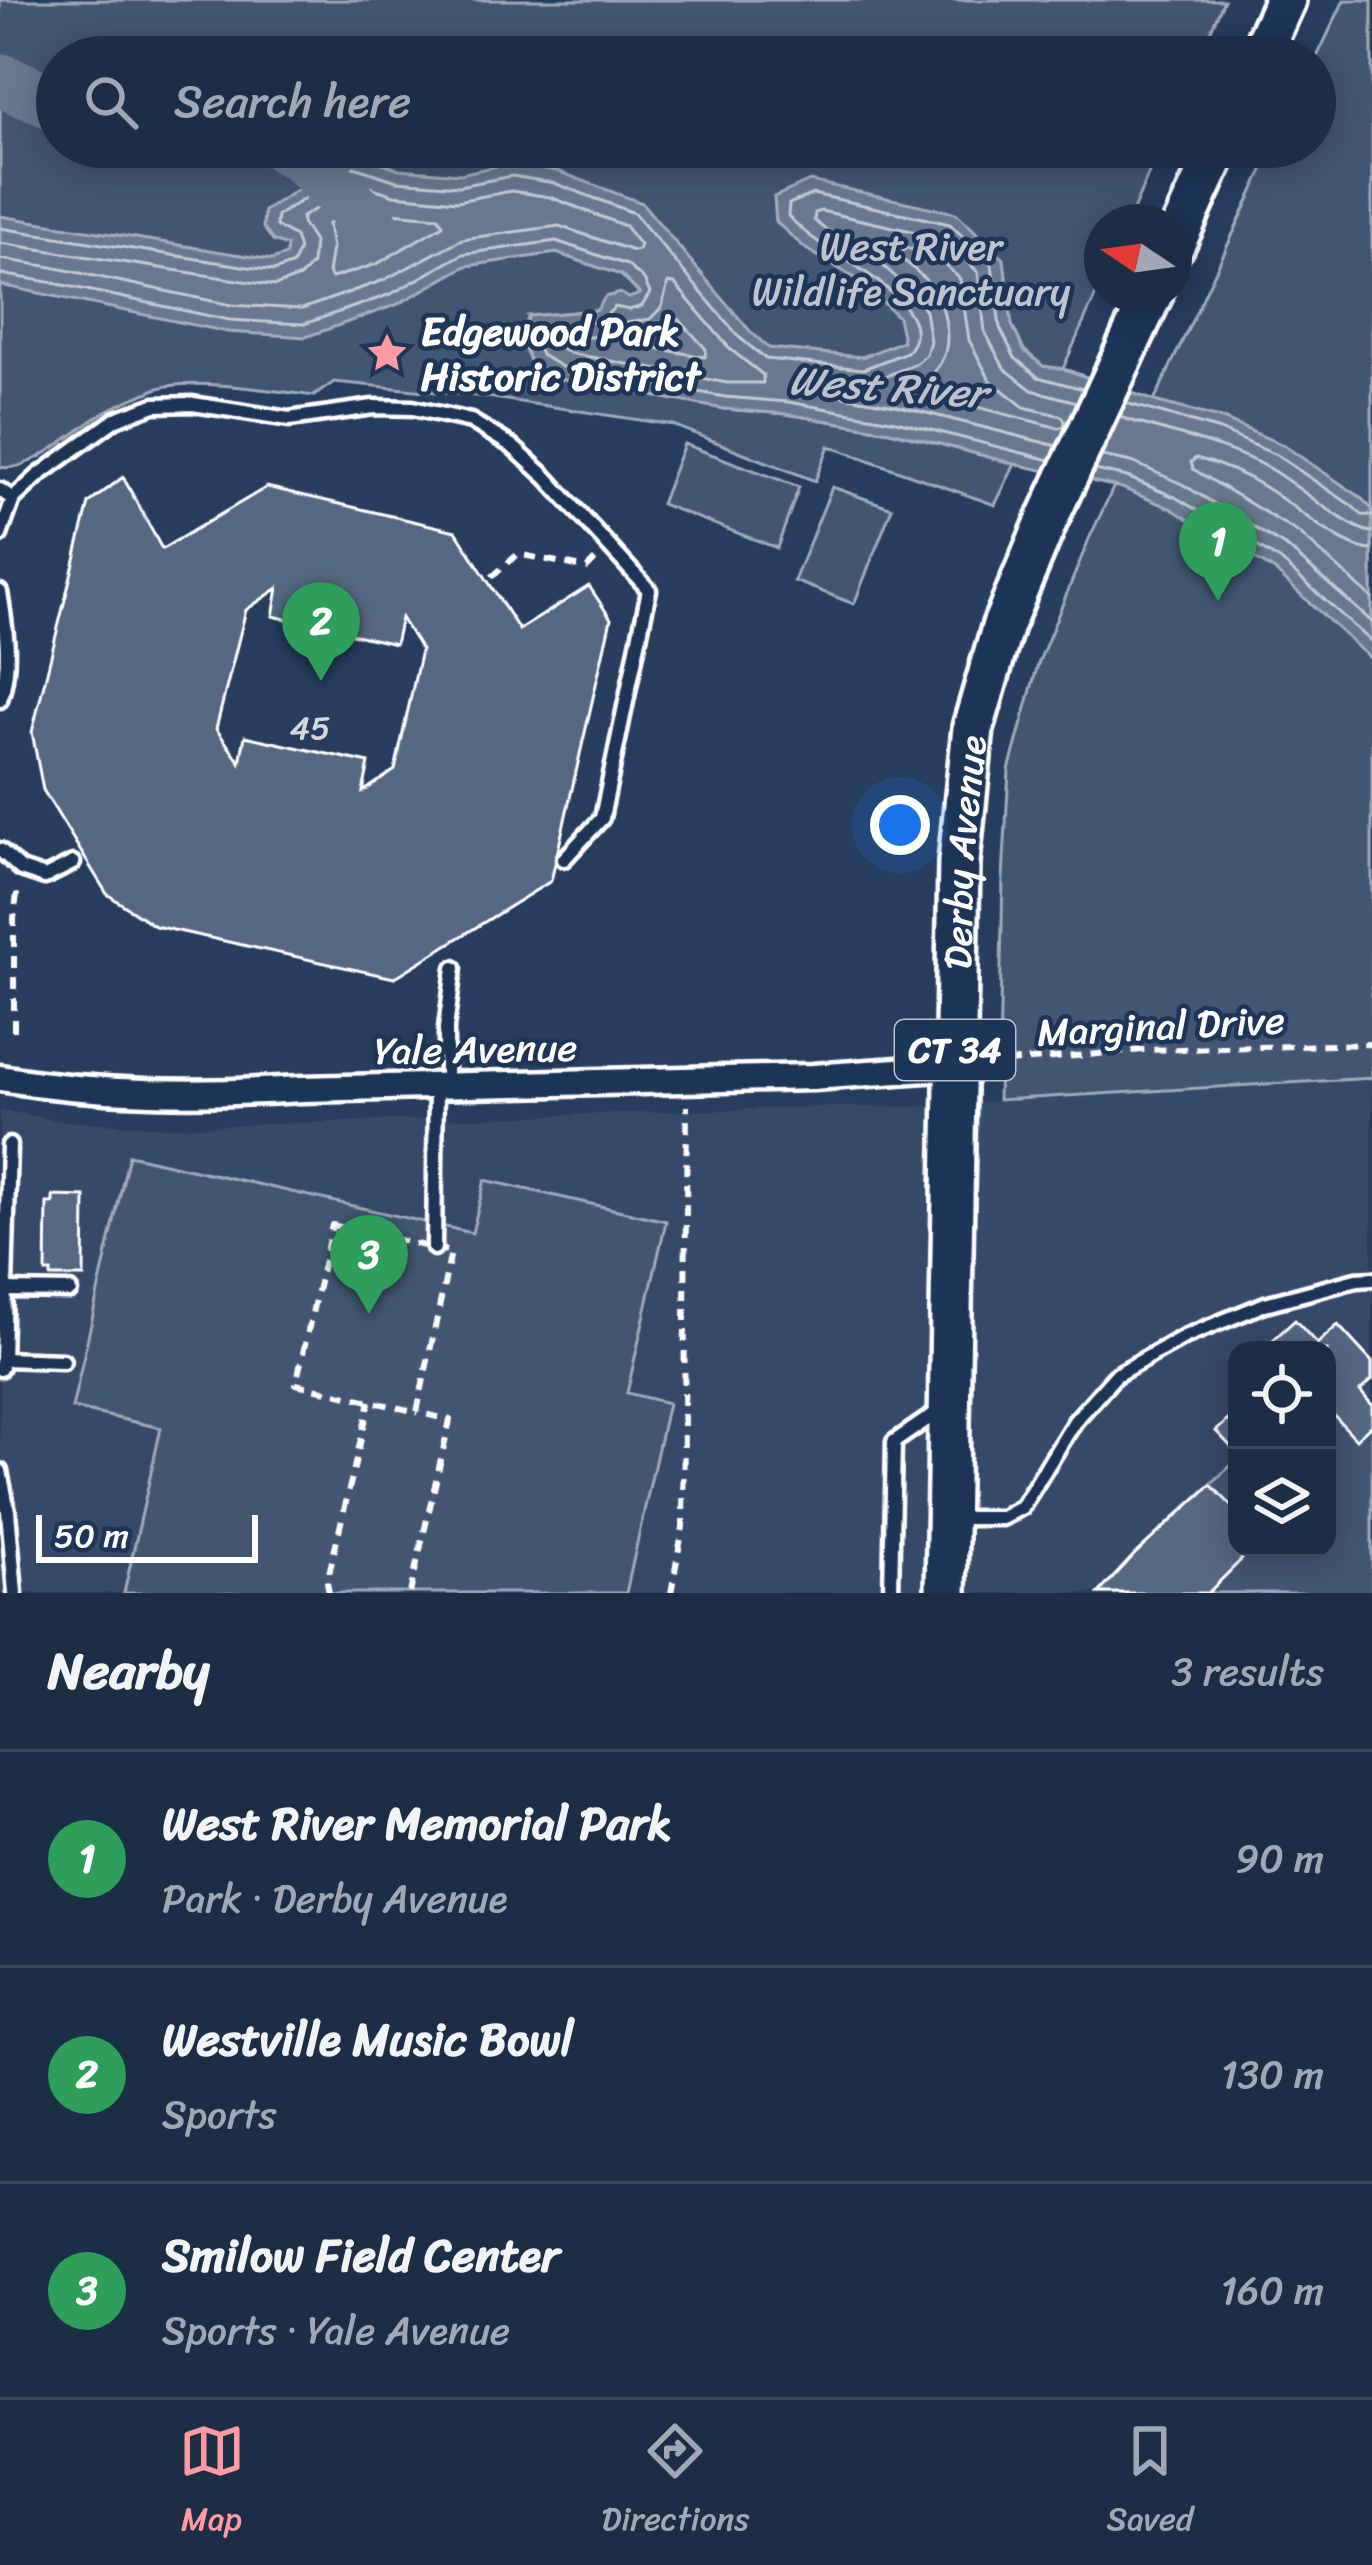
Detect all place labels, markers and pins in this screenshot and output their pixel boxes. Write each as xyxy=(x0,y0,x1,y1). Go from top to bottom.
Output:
place label: Edgewood Park Historic District xyxy=(421,297,702,411)
place icon: Edgewood Park Historic District xyxy=(364,330,410,376)
pin: 1 xyxy=(1179,502,1257,601)
pin: 2 xyxy=(282,582,360,681)
pin: 3 xyxy=(330,1215,408,1314)

